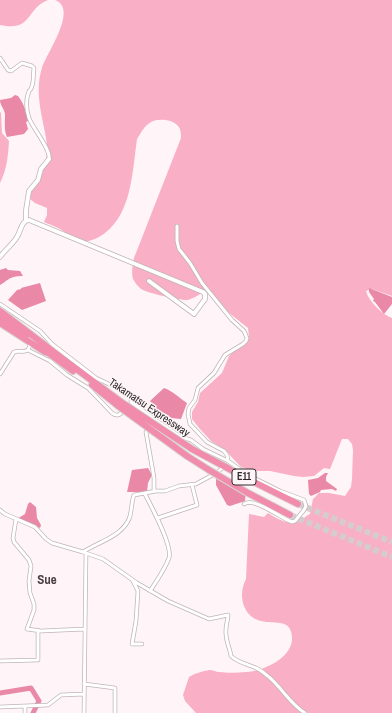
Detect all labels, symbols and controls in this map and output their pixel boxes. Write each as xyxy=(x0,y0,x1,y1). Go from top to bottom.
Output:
street label: Takamatsu Expressway xyxy=(106,376,192,440)
road number: E11 xyxy=(232,469,256,485)
district label: Sue xyxy=(37,573,57,589)

